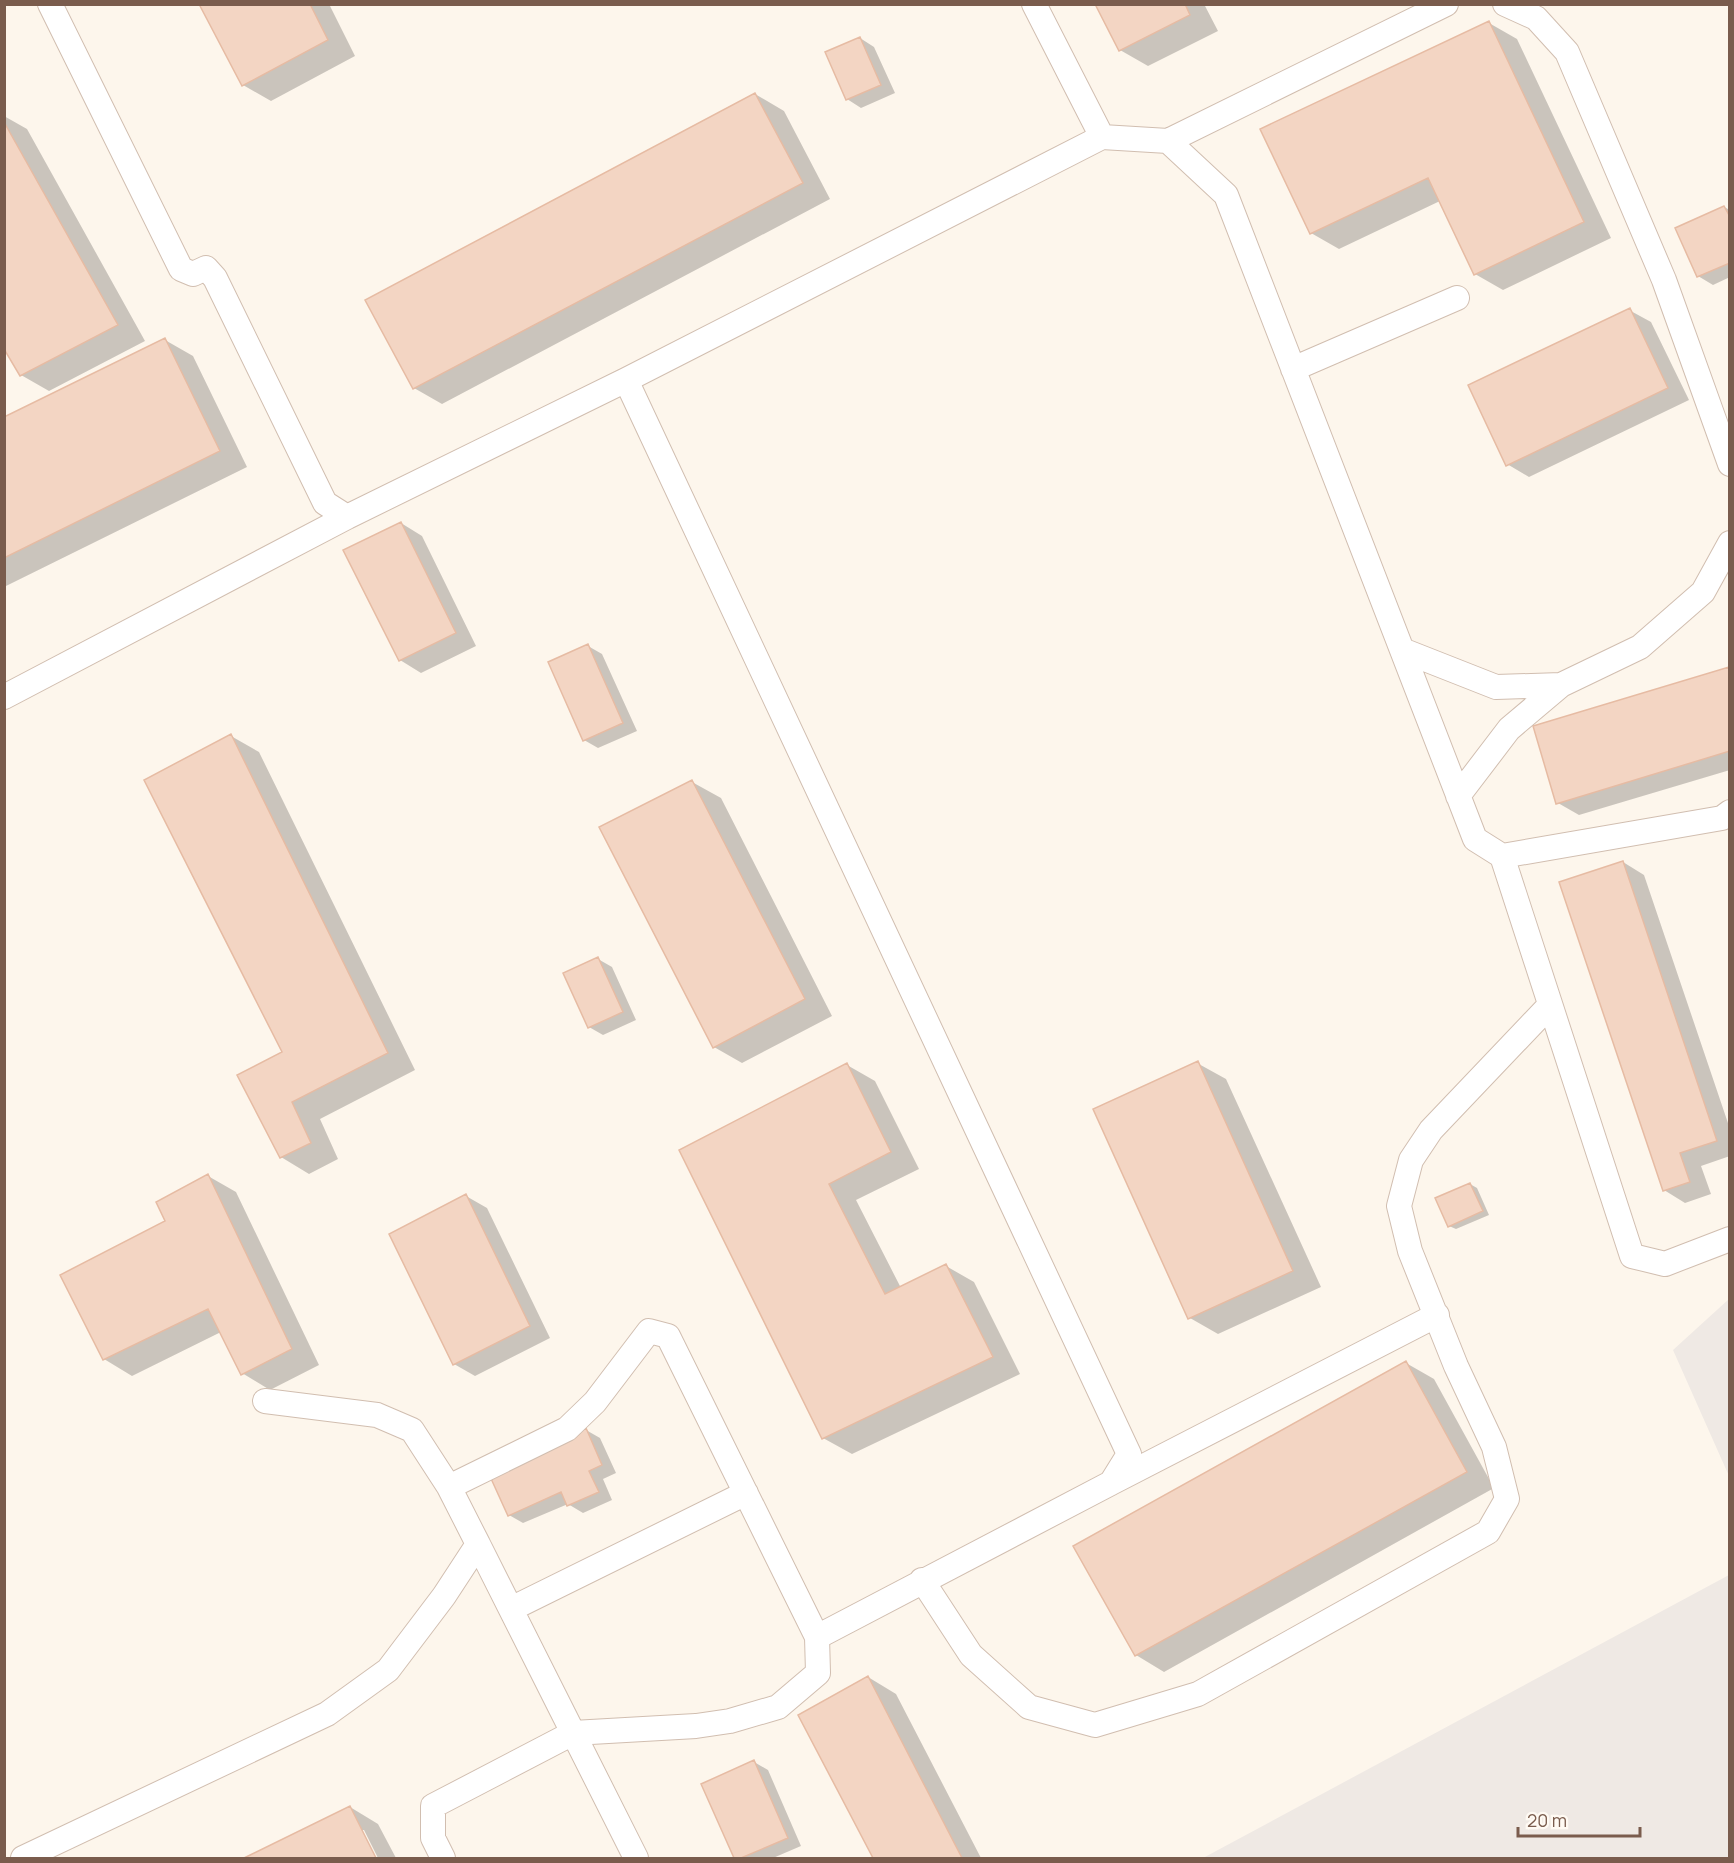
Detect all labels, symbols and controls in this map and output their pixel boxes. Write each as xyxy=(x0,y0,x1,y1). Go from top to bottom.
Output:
scale bar xyxy=(1518,1800,1640,1838)
text: 20 m xyxy=(1527,1808,1567,1832)

